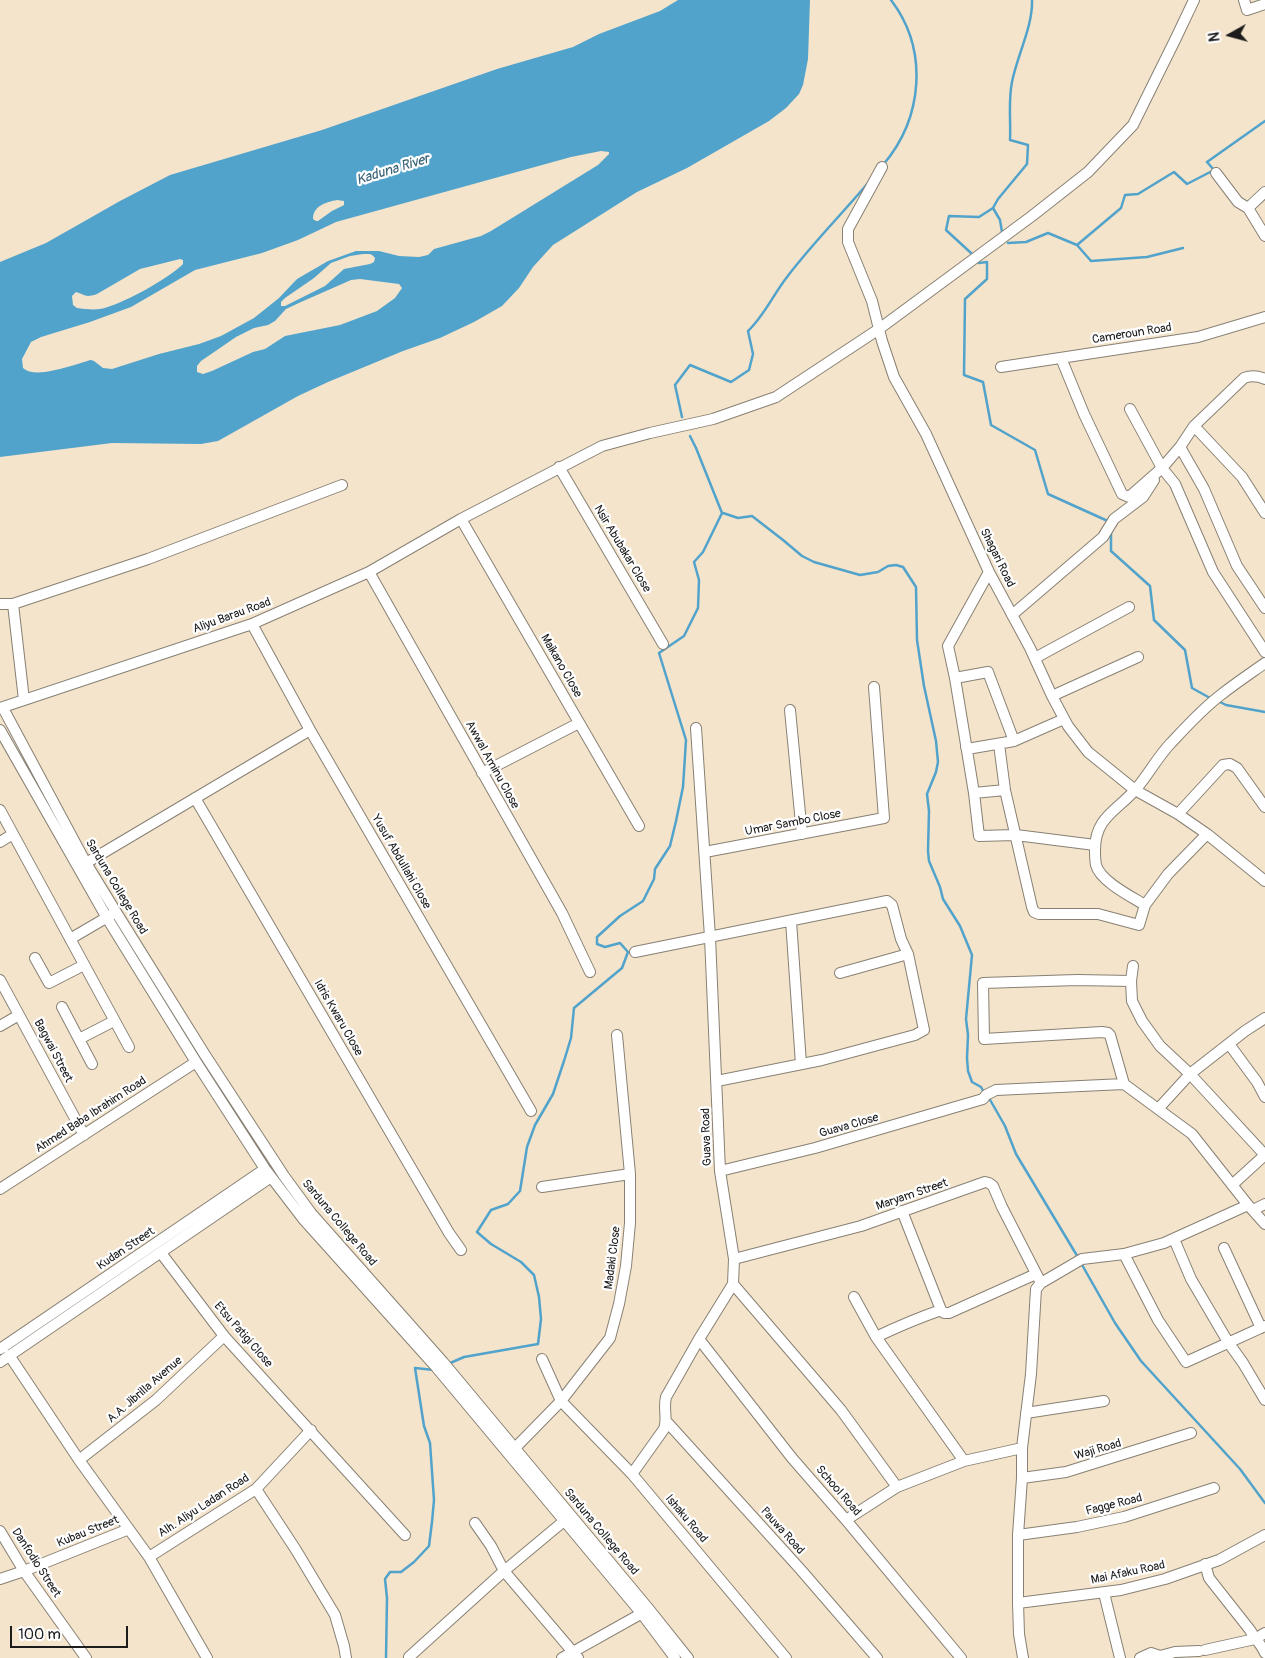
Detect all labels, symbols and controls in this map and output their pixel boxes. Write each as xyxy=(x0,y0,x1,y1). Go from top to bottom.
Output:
north arrow xyxy=(1205,10,1255,60)
text: N xyxy=(1206,31,1224,43)
water label: Kaduna River xyxy=(354,151,432,189)
street label: Cameroun Road xyxy=(1091,321,1173,347)
street label: Nsir Abubakar Close xyxy=(590,503,654,595)
street label: Shagari Road xyxy=(977,526,1017,590)
street label: Aliyu Barau Road xyxy=(191,595,273,637)
street label: Maikano Close xyxy=(537,632,585,700)
street label: Awwal Aminu Close xyxy=(462,719,522,811)
street label: Umar Sambo Close xyxy=(744,807,842,839)
street label: Yusuf Abdullahi Close xyxy=(368,812,434,912)
street label: Sarduna College Road xyxy=(82,837,150,937)
street label: Idris Kwaru Close xyxy=(310,977,366,1059)
street label: Bagwai Street xyxy=(30,1017,76,1085)
street label: Ahmed Baba Ibrahim Road xyxy=(33,1074,149,1156)
street label: Guava Road xyxy=(699,1108,715,1166)
street label: Guava Close xyxy=(818,1111,880,1141)
street label: Maryam Street xyxy=(874,1176,950,1214)
street label: Sarduna College Road xyxy=(299,1177,379,1269)
street label: Kudan Street xyxy=(94,1224,158,1274)
street label: Madaki Close xyxy=(602,1226,624,1290)
street label: Etsu Patigi Close xyxy=(211,1299,275,1371)
street label: A.A. Jibrilla Avenue xyxy=(105,1354,185,1426)
street label: Waji Road xyxy=(1073,1436,1123,1464)
street label: School Road xyxy=(812,1463,864,1519)
street label: Alh. Aliyu Ladan Road xyxy=(156,1471,252,1541)
street label: Sarduna College Road xyxy=(561,1486,641,1578)
street label: Fagge Road xyxy=(1084,1491,1144,1519)
street label: Ishaku Road xyxy=(662,1492,710,1546)
street label: Pauwa Road xyxy=(757,1504,807,1558)
street label: Kubau Street xyxy=(55,1513,121,1551)
street label: Danfodio Street xyxy=(8,1526,64,1600)
street label: Mai Afaku Road xyxy=(1090,1558,1166,1588)
scale bar xyxy=(12,1616,130,1648)
text: 100 m xyxy=(18,1625,61,1644)

